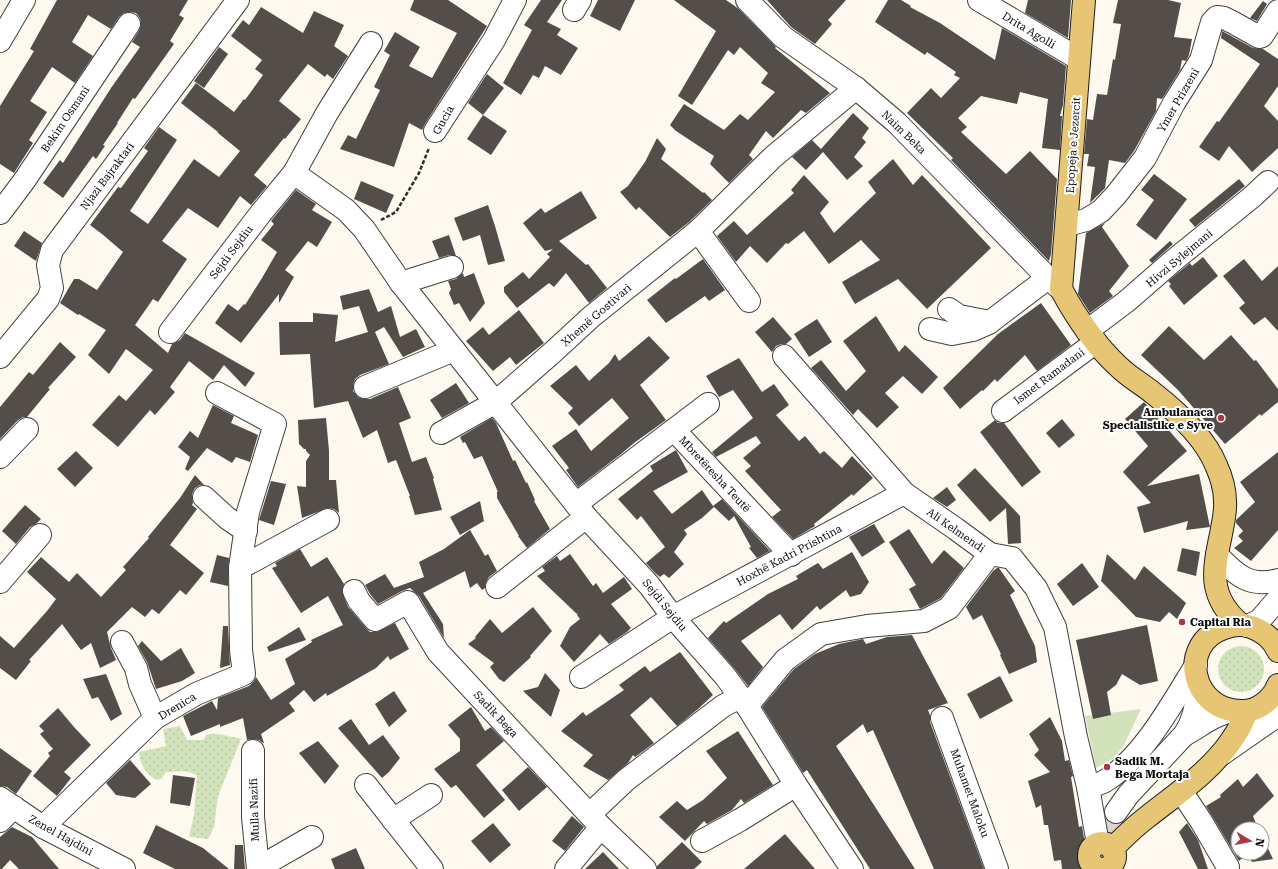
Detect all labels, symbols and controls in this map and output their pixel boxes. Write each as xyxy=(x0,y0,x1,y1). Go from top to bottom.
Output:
street label: Drita Agolli xyxy=(1000,9,1058,52)
street label: Ymer Prizreni xyxy=(1155,65,1202,135)
street label: Bekim Osmani xyxy=(38,83,93,155)
street label: Epopeja e Jezercit xyxy=(1064,96,1083,194)
street label: Gucia xyxy=(430,103,457,137)
street label: Naim Beka xyxy=(879,108,929,157)
street label: Njazi Bajraktari xyxy=(78,140,137,213)
street label: Sejdi Sejdiu xyxy=(207,223,256,282)
street label: Hivzi Sylejmani xyxy=(1143,226,1216,290)
street label: Xhemë Gostivari xyxy=(559,281,634,349)
street label: Ismet Ramadani xyxy=(1011,345,1088,407)
place label: Ambulanaca Specialistike e Syve xyxy=(1103,406,1214,432)
marker: Ambulanaca Specialistike e Syve xyxy=(1216,413,1226,423)
street label: Mbretëresha Teutë xyxy=(676,434,753,515)
street label: Ali Kelmendi xyxy=(924,505,988,556)
street label: Hoxhë Kadri Prishtina xyxy=(734,522,844,589)
street label: Sejdi Sejdiu xyxy=(640,577,690,634)
place label: Capital Ria xyxy=(1190,616,1251,629)
marker: Capital Ria xyxy=(1177,617,1187,627)
street label: Sadik Bega xyxy=(471,689,520,740)
street label: Drenica xyxy=(156,690,198,723)
street label: Muhamet Maloku xyxy=(947,747,992,839)
place label: Sadik M. Bega Mortaja xyxy=(1115,755,1189,781)
marker: Sadik M. Bega Mortaja xyxy=(1102,762,1112,772)
street label: Mulla Nazifi xyxy=(247,777,262,842)
street label: Zenel Hajdini xyxy=(26,812,96,859)
north arrow xyxy=(1230,821,1270,861)
text: N xyxy=(1252,837,1266,848)

